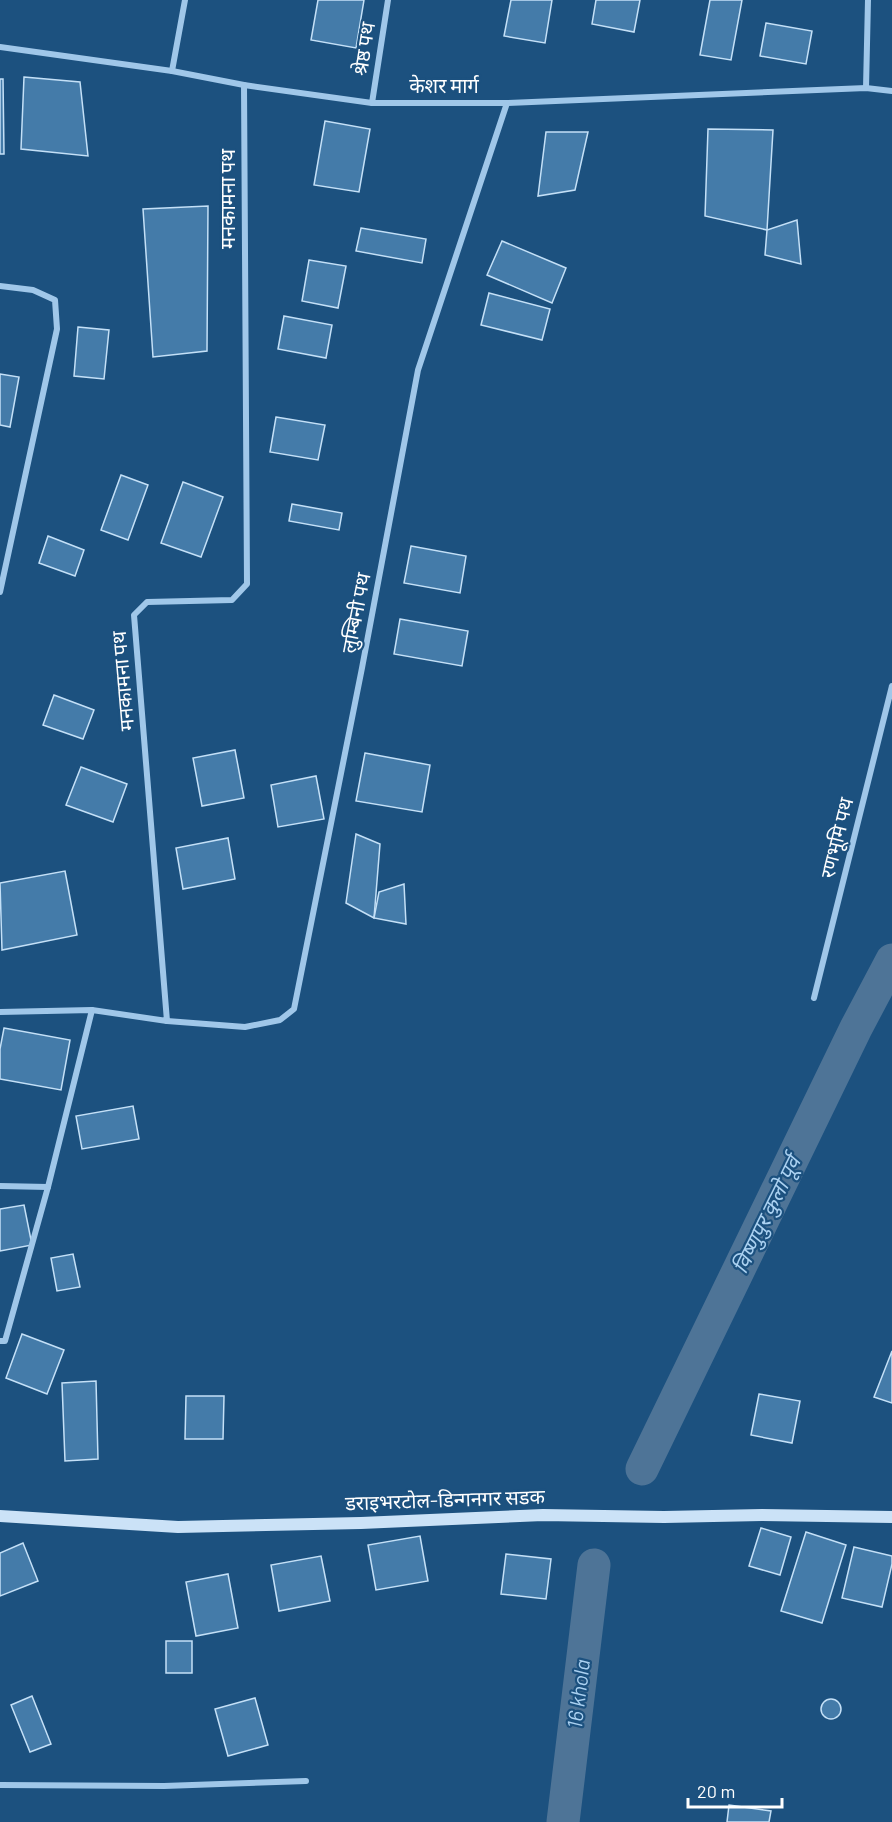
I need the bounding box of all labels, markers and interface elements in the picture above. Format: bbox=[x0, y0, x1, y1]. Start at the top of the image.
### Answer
street label: श्रेष्ठ पथ bbox=[347, 19, 379, 77]
street label: केशर मार्ग bbox=[409, 73, 480, 97]
street label: मनकामना पथ bbox=[215, 148, 239, 249]
street label: लुम्बिनी पथ bbox=[336, 570, 377, 655]
street label: मनकामना पथ bbox=[106, 629, 138, 732]
street label: रणभूमि पथ bbox=[814, 794, 860, 881]
water label: विष्णुपुर कुलो पूर्व bbox=[727, 1147, 809, 1278]
street label: डराइभरटोल-डिन्गनगर सडक bbox=[344, 1483, 546, 1515]
water label: 16 khola bbox=[561, 1658, 594, 1730]
scale bar bbox=[688, 1771, 782, 1809]
text: 20 m bbox=[697, 1780, 735, 1802]

